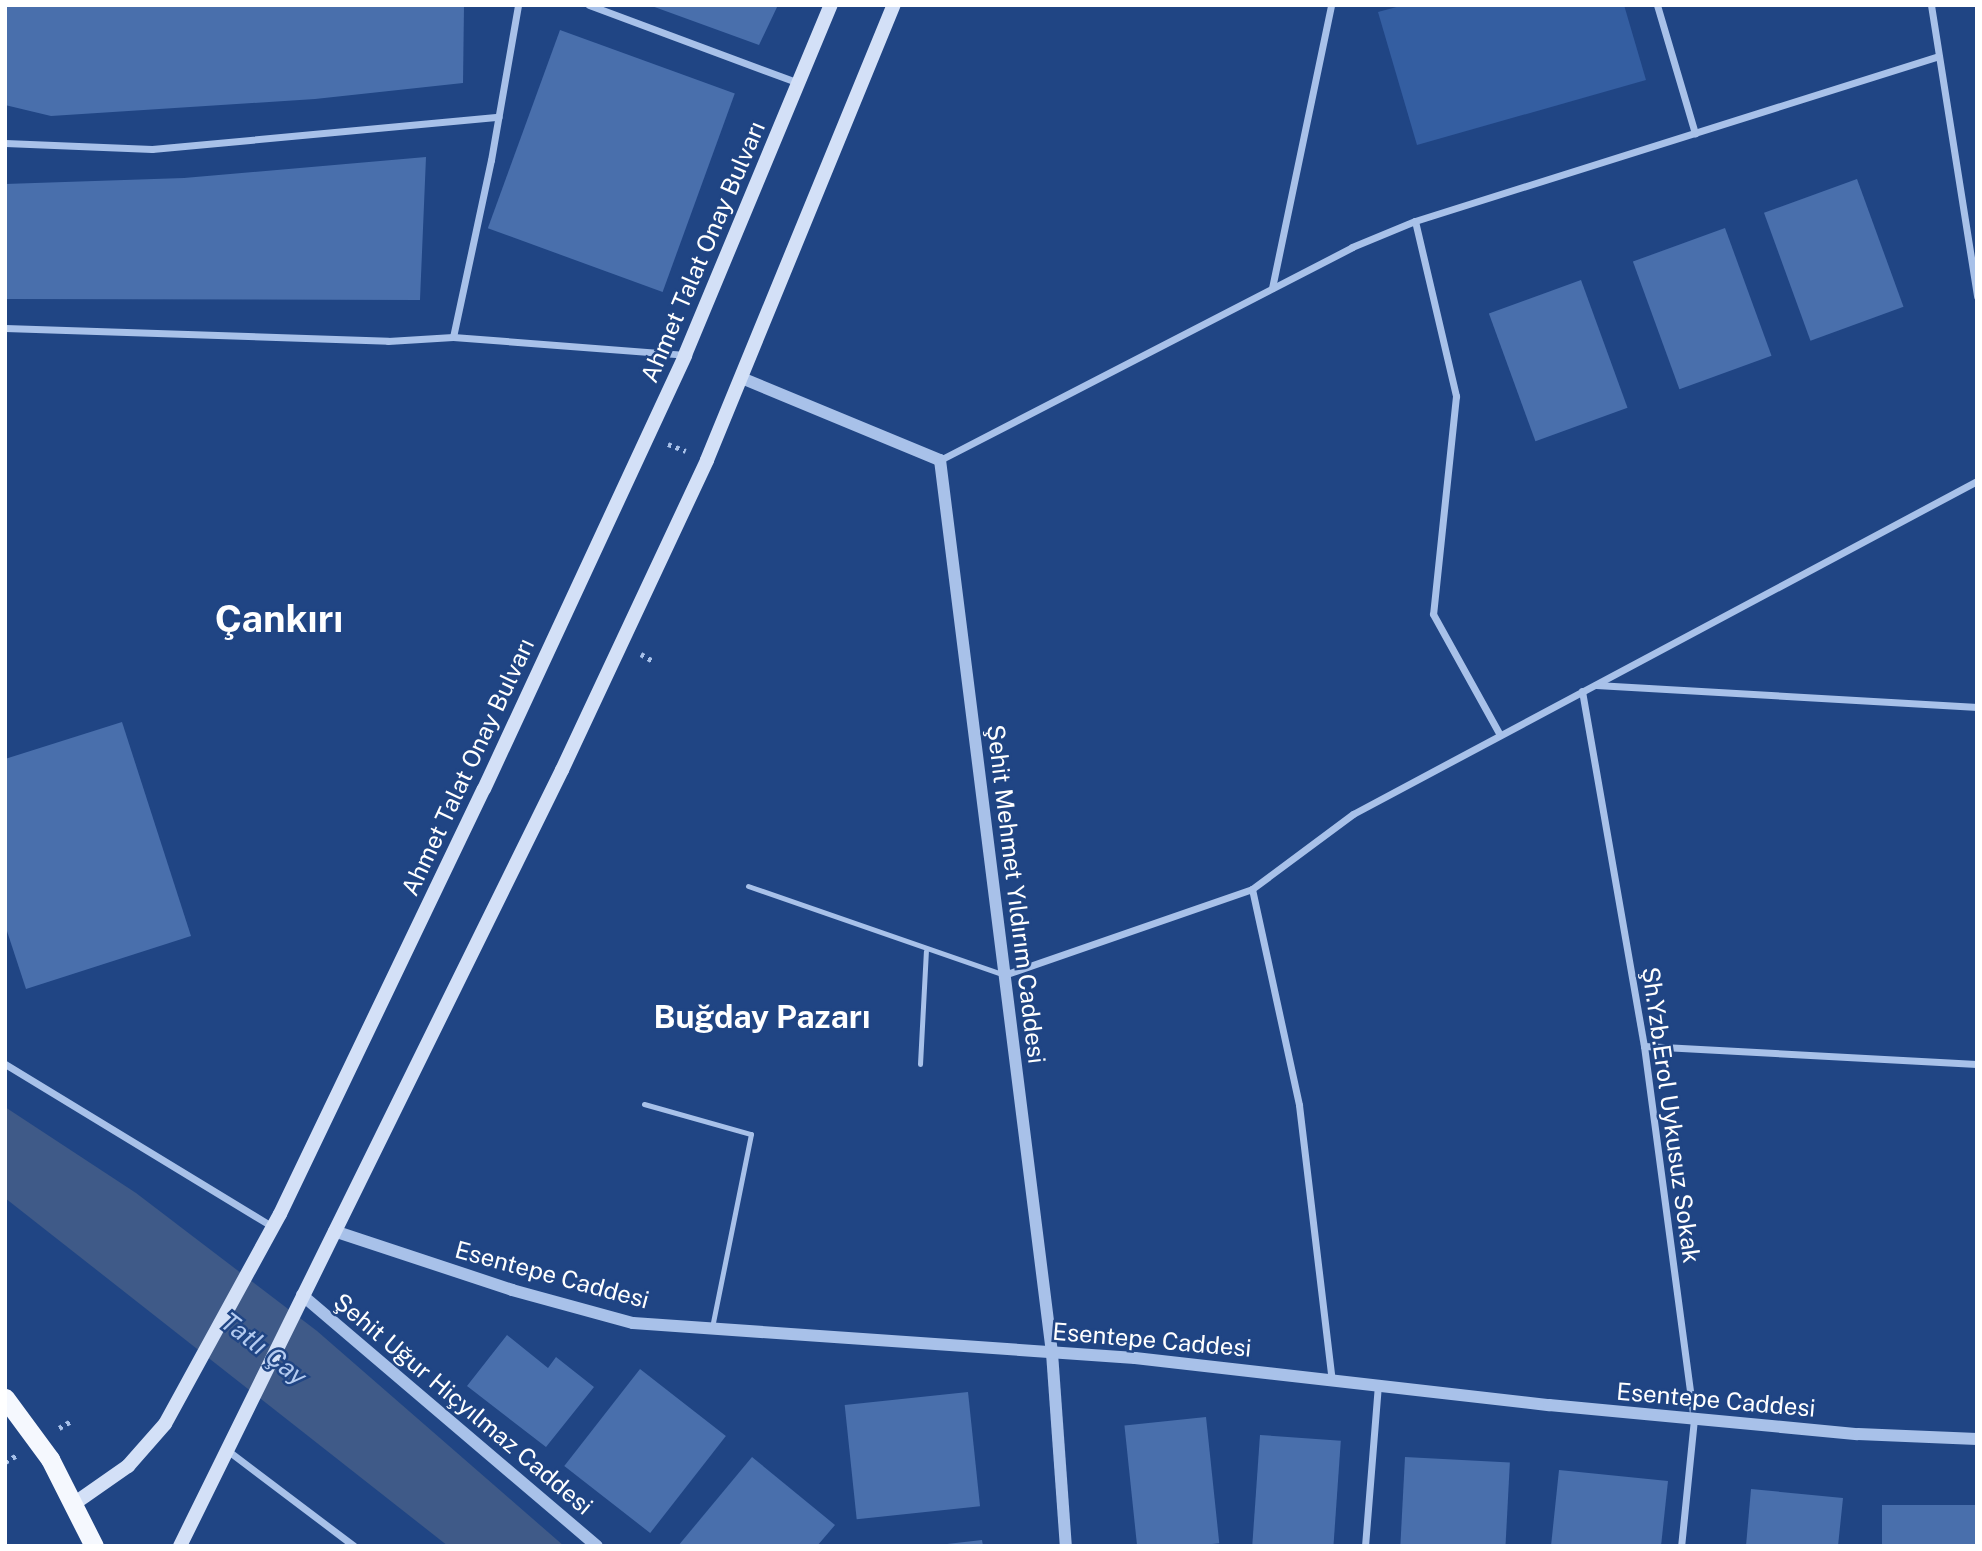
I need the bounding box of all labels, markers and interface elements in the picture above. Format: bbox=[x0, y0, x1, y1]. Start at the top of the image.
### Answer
street label: Ahmet Talat Onay Bulvarı bbox=[635, 117, 771, 387]
district label: Çankırı bbox=[215, 596, 343, 642]
street label: Ahmet Talat Onay Bulvarı bbox=[396, 634, 540, 900]
street label: Şehit Mehmet Yıldırım Caddesi bbox=[981, 723, 1051, 1065]
street label: Şh.Yzb.Erol Uykusuz Sokak bbox=[1636, 965, 1706, 1265]
district label: Buğday Pazarı bbox=[653, 998, 871, 1036]
street label: Esentepe Caddesi bbox=[452, 1235, 652, 1315]
street label: Şehit Uğur Hiçyılmaz Caddesi bbox=[328, 1287, 598, 1521]
water label: Tatlı Çay bbox=[215, 1306, 313, 1392]
street label: Esentepe Caddesi bbox=[1051, 1317, 1253, 1363]
street label: Esentepe Caddesi bbox=[1615, 1377, 1817, 1423]

